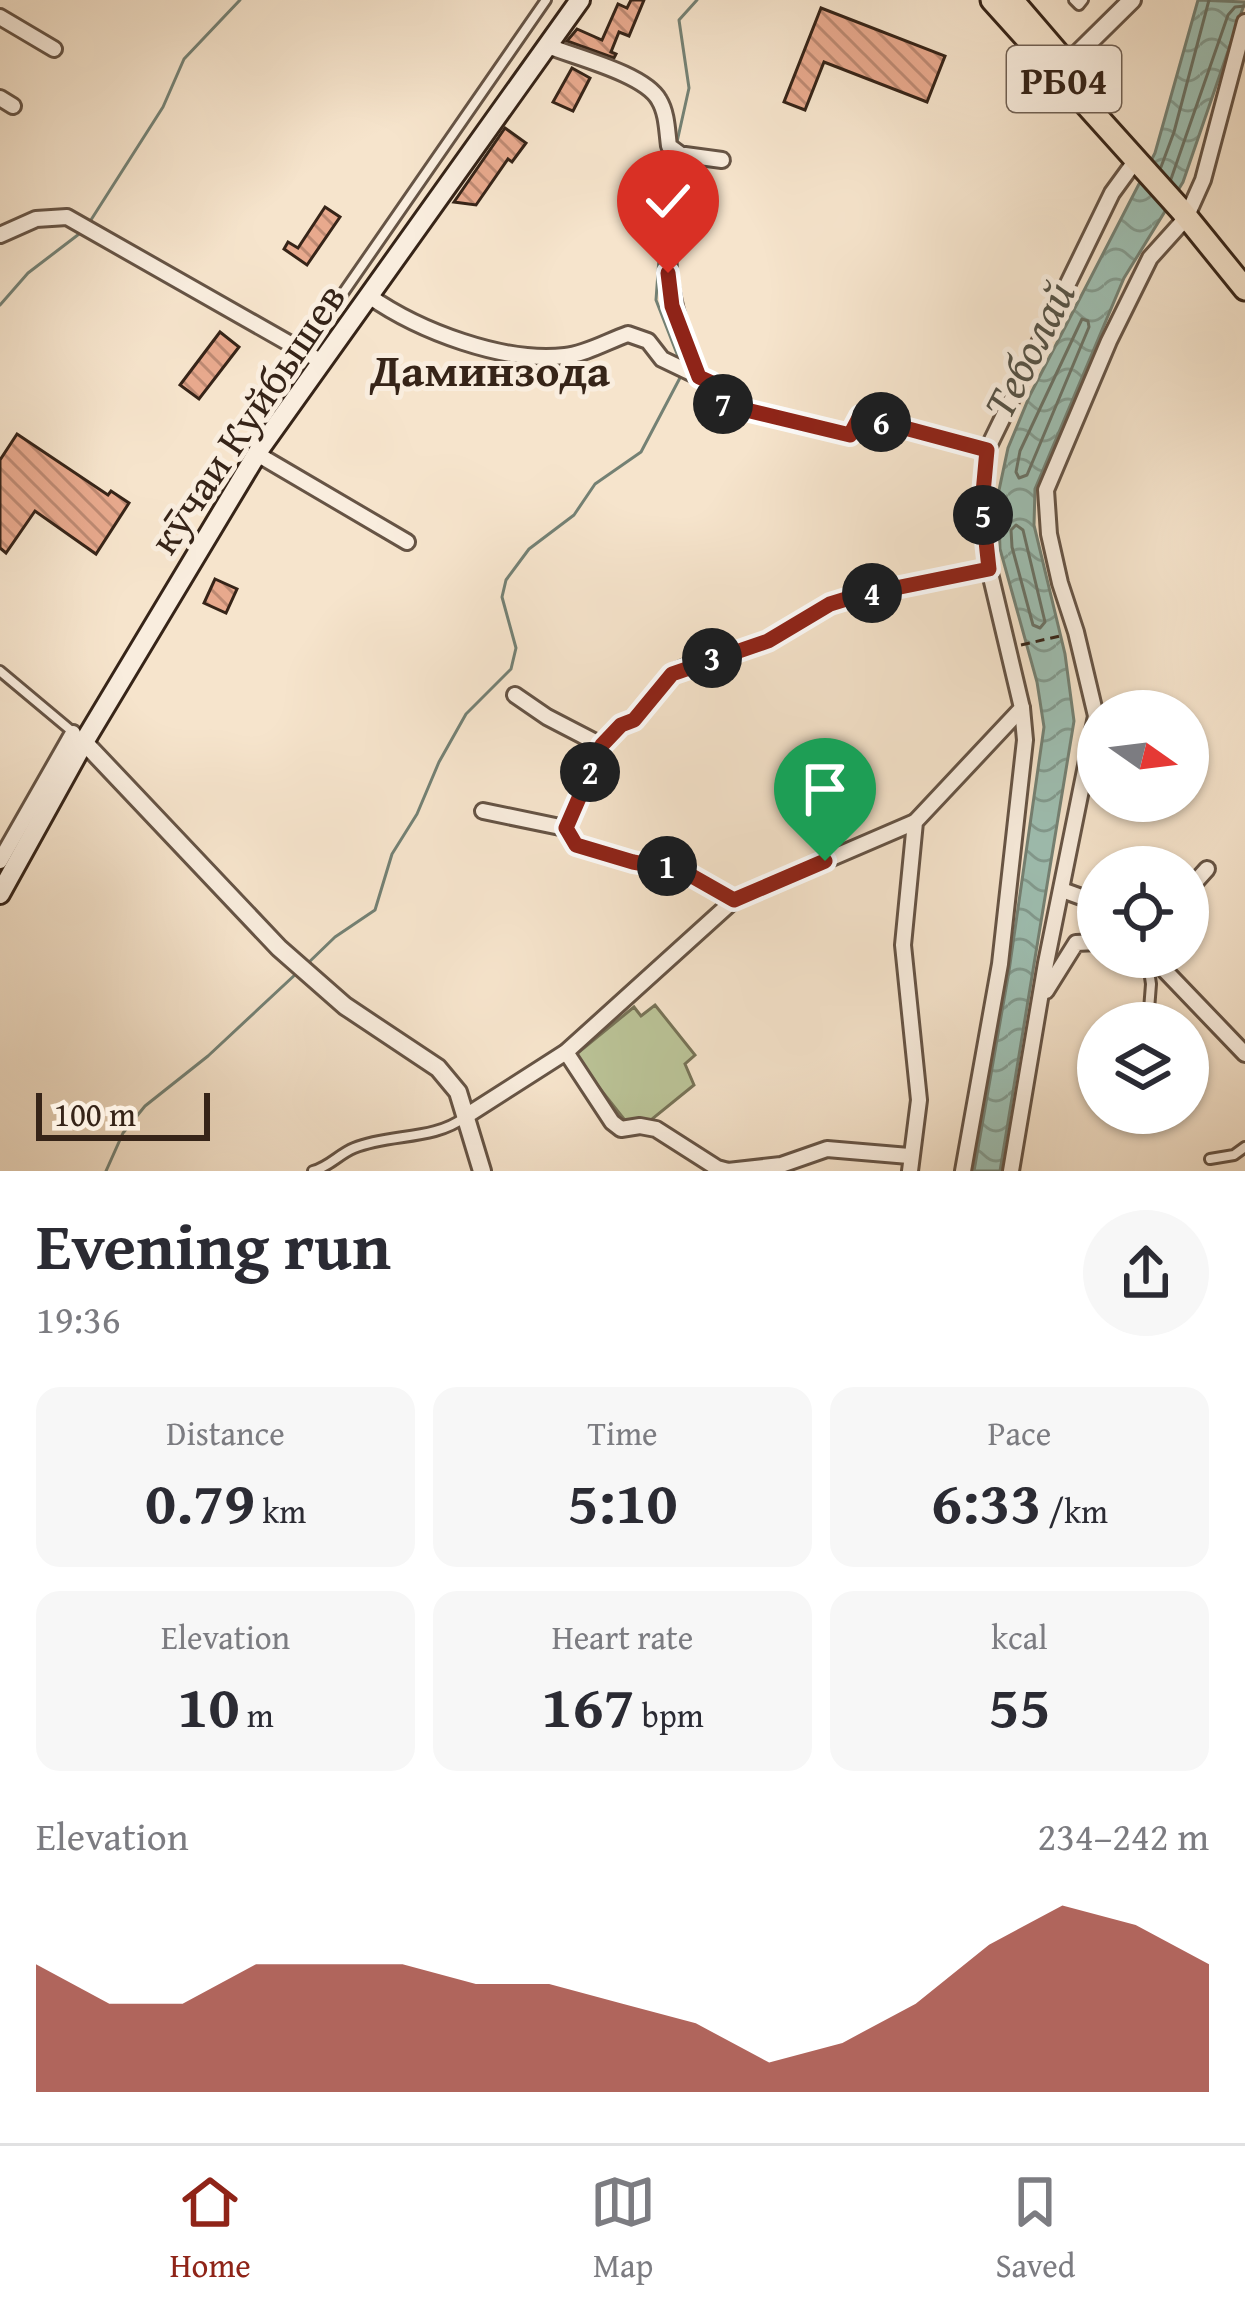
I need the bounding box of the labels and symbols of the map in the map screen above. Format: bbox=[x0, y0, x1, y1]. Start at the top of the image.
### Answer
road number: РБ04 bbox=[1007, 46, 1121, 112]
pin bbox=[617, 150, 719, 273]
water label: Теболай bbox=[966, 269, 1090, 429]
street label: кӯчаи Куйбышев bbox=[133, 270, 359, 566]
district label: Даминзода bbox=[369, 337, 610, 402]
pin: 7 bbox=[693, 374, 753, 434]
pin: 6 bbox=[851, 392, 911, 452]
pin: 5 bbox=[953, 485, 1013, 545]
pin: 4 bbox=[842, 563, 902, 623]
pin: 3 bbox=[682, 628, 742, 688]
north arrow bbox=[1077, 690, 1209, 822]
pin bbox=[774, 738, 876, 861]
pin: 2 bbox=[560, 742, 620, 802]
pin: 1 bbox=[637, 836, 697, 896]
scale bar bbox=[36, 1087, 210, 1140]

